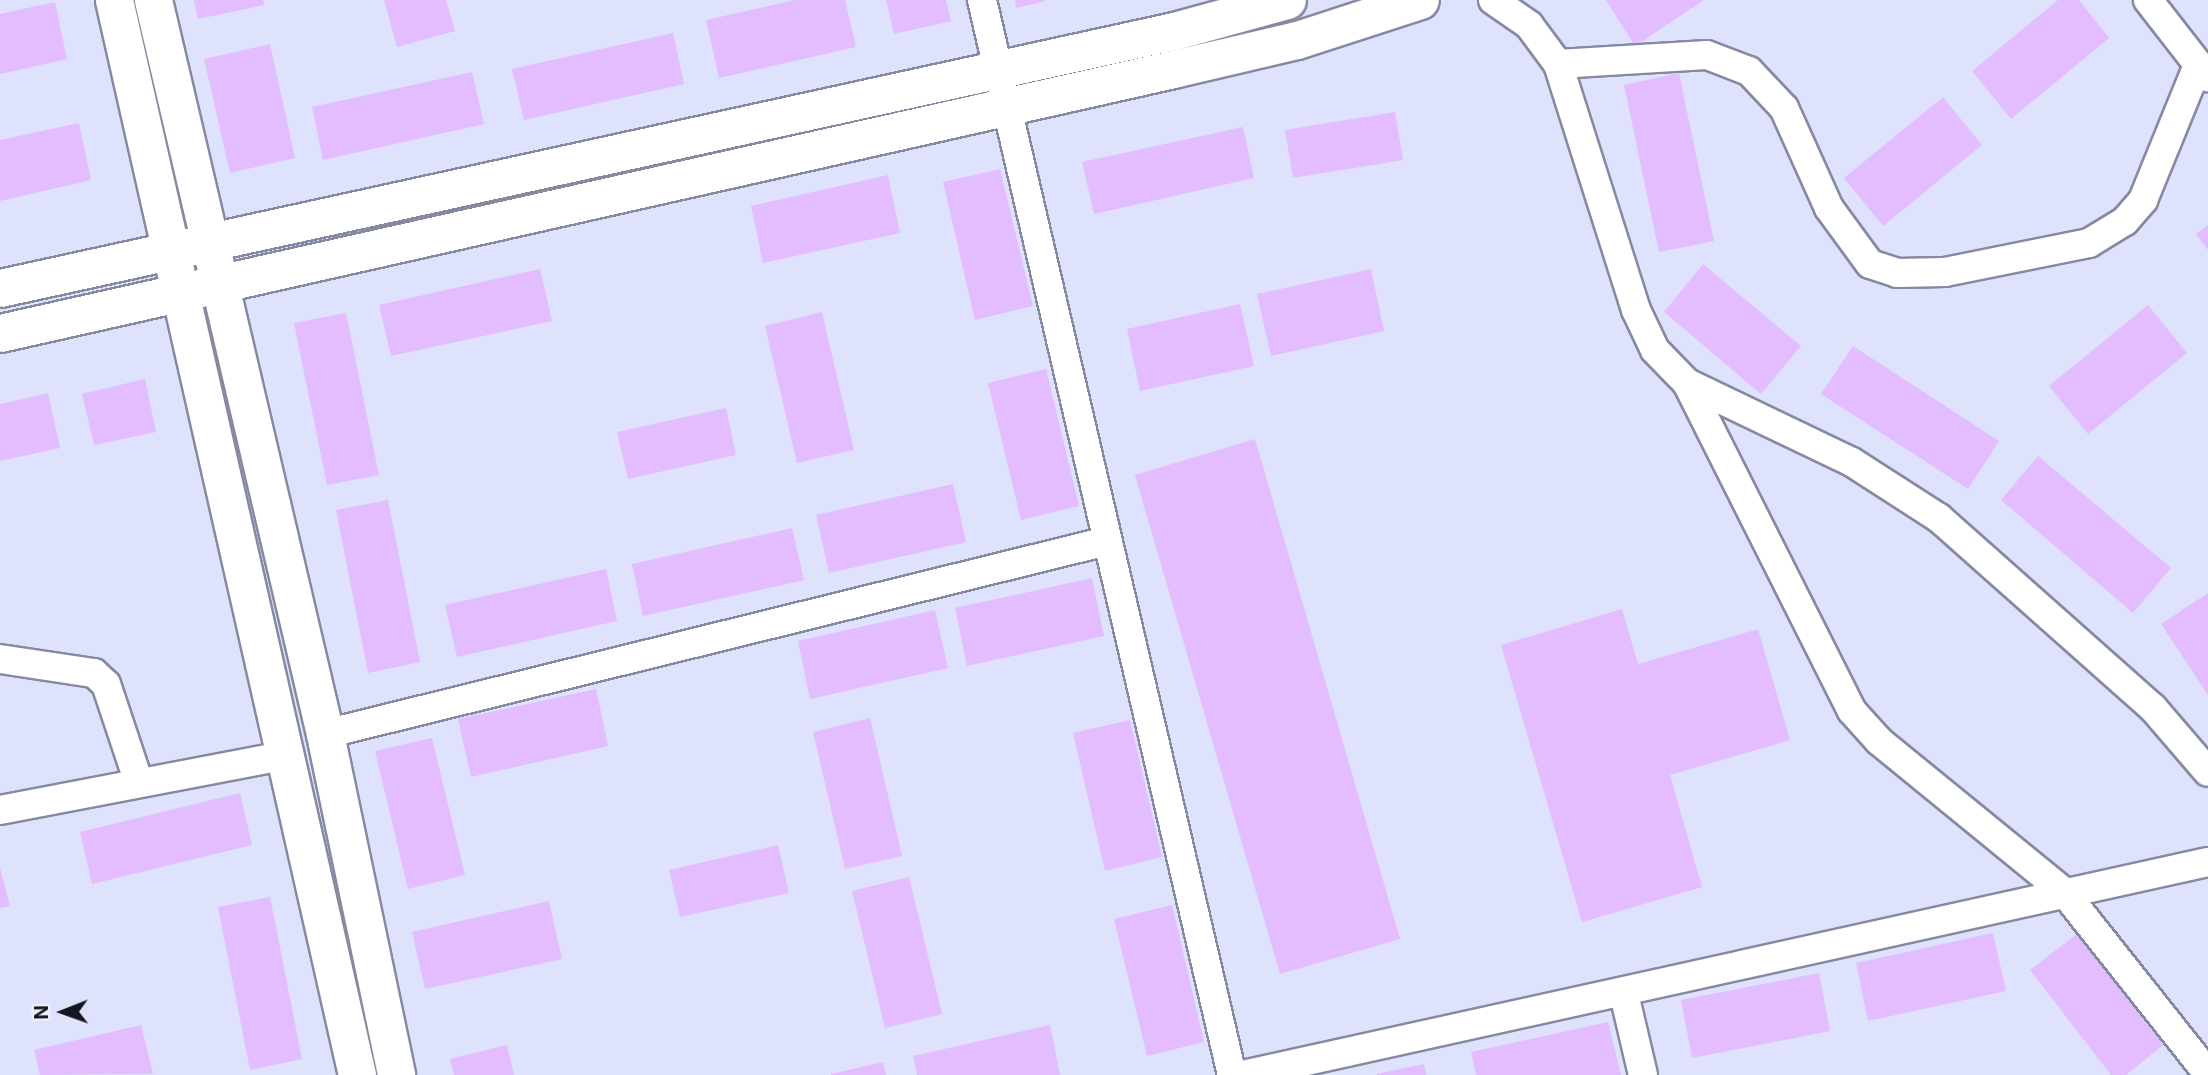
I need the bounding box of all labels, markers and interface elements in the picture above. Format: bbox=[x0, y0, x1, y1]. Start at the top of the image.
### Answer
north arrow bbox=[28, 977, 98, 1047]
text: N bbox=[30, 1005, 53, 1020]

